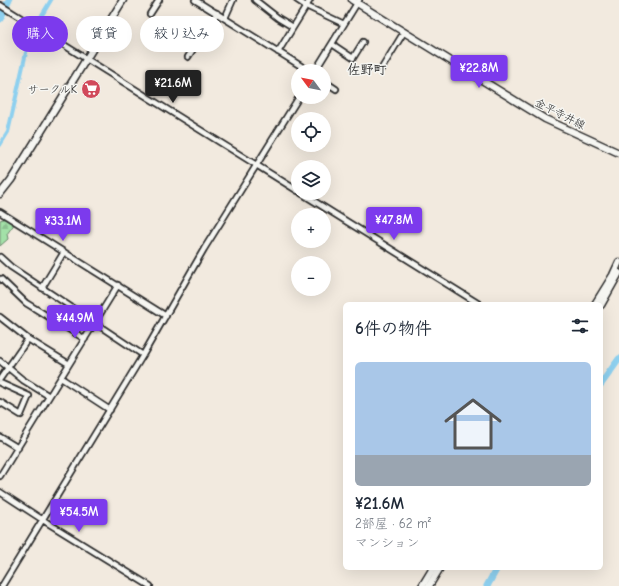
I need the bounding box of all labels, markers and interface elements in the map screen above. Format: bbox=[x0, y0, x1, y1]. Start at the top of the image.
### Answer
chip: 購入 bbox=[12, 16, 68, 52]
chip: 賃貸 bbox=[76, 16, 132, 52]
chip: 絞り込み bbox=[140, 16, 224, 52]
pin: ¥22.8M bbox=[446, 55, 512, 89]
text: ¥22.8M bbox=[460, 60, 498, 75]
district label: 佐野町 bbox=[347, 62, 387, 77]
north arrow bbox=[291, 64, 331, 104]
map controls bbox=[291, 64, 331, 296]
pin: ¥21.6M bbox=[140, 70, 206, 104]
text: ¥21.6M bbox=[154, 75, 192, 90]
supermarket icon: サークルK bbox=[80, 78, 102, 100]
place label: サークルK bbox=[28, 83, 77, 96]
street label: 金平寺井線 bbox=[533, 96, 587, 132]
button: locate bbox=[291, 112, 331, 152]
button: layers bbox=[291, 160, 331, 200]
pin: ¥47.8M bbox=[361, 207, 427, 241]
pin: ¥33.1M bbox=[30, 208, 96, 242]
button: + bbox=[291, 208, 331, 248]
text: ¥47.8M bbox=[375, 212, 413, 227]
text: ¥33.1M bbox=[44, 213, 82, 228]
button: − bbox=[291, 256, 331, 296]
pin: ¥44.9M bbox=[42, 305, 108, 339]
text: ¥44.9M bbox=[56, 310, 94, 325]
icon: filters bbox=[569, 315, 591, 337]
text: 6件の物件 bbox=[355, 319, 432, 338]
icon: home bbox=[437, 388, 509, 460]
text: ¥21.6M bbox=[355, 494, 404, 513]
pin: ¥54.5M bbox=[46, 499, 112, 533]
text: ¥54.5M bbox=[59, 504, 99, 519]
text: 2部屋 · 62 m² bbox=[355, 516, 431, 531]
text: マンション bbox=[355, 535, 419, 550]

